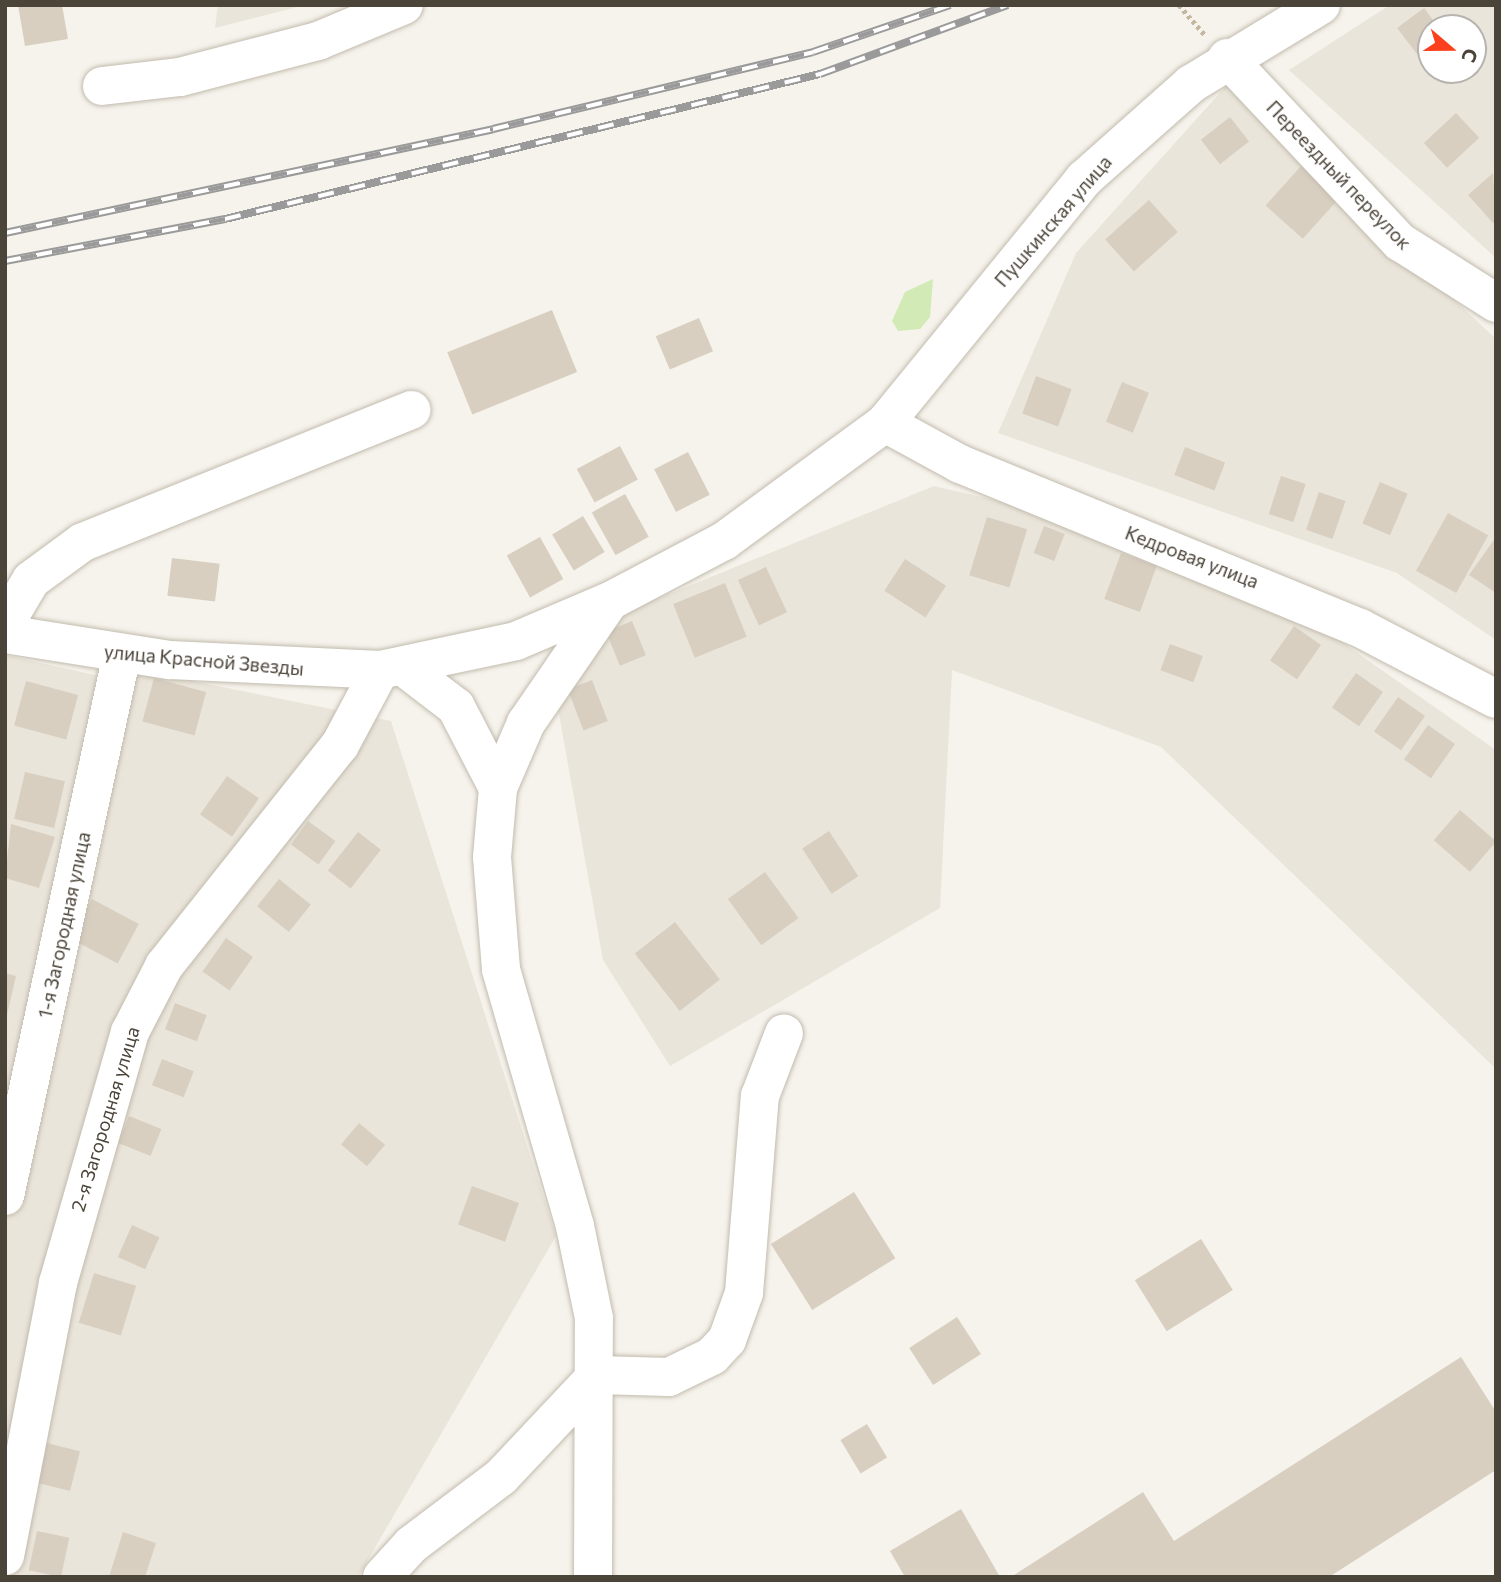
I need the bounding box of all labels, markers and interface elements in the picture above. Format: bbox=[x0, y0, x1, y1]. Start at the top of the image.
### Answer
north arrow bbox=[1417, 14, 1487, 84]
text: С bbox=[1457, 46, 1483, 66]
street label: Переездный переулок bbox=[1262, 96, 1416, 254]
street label: Пушкинская улица bbox=[990, 151, 1116, 291]
street label: Кедровая улица bbox=[1122, 521, 1262, 593]
street label: улица Красной Звезды bbox=[103, 640, 305, 680]
street label: 1-я Загородная улица bbox=[33, 830, 95, 1020]
street label: 2-я Загородная улица bbox=[66, 1024, 144, 1214]

